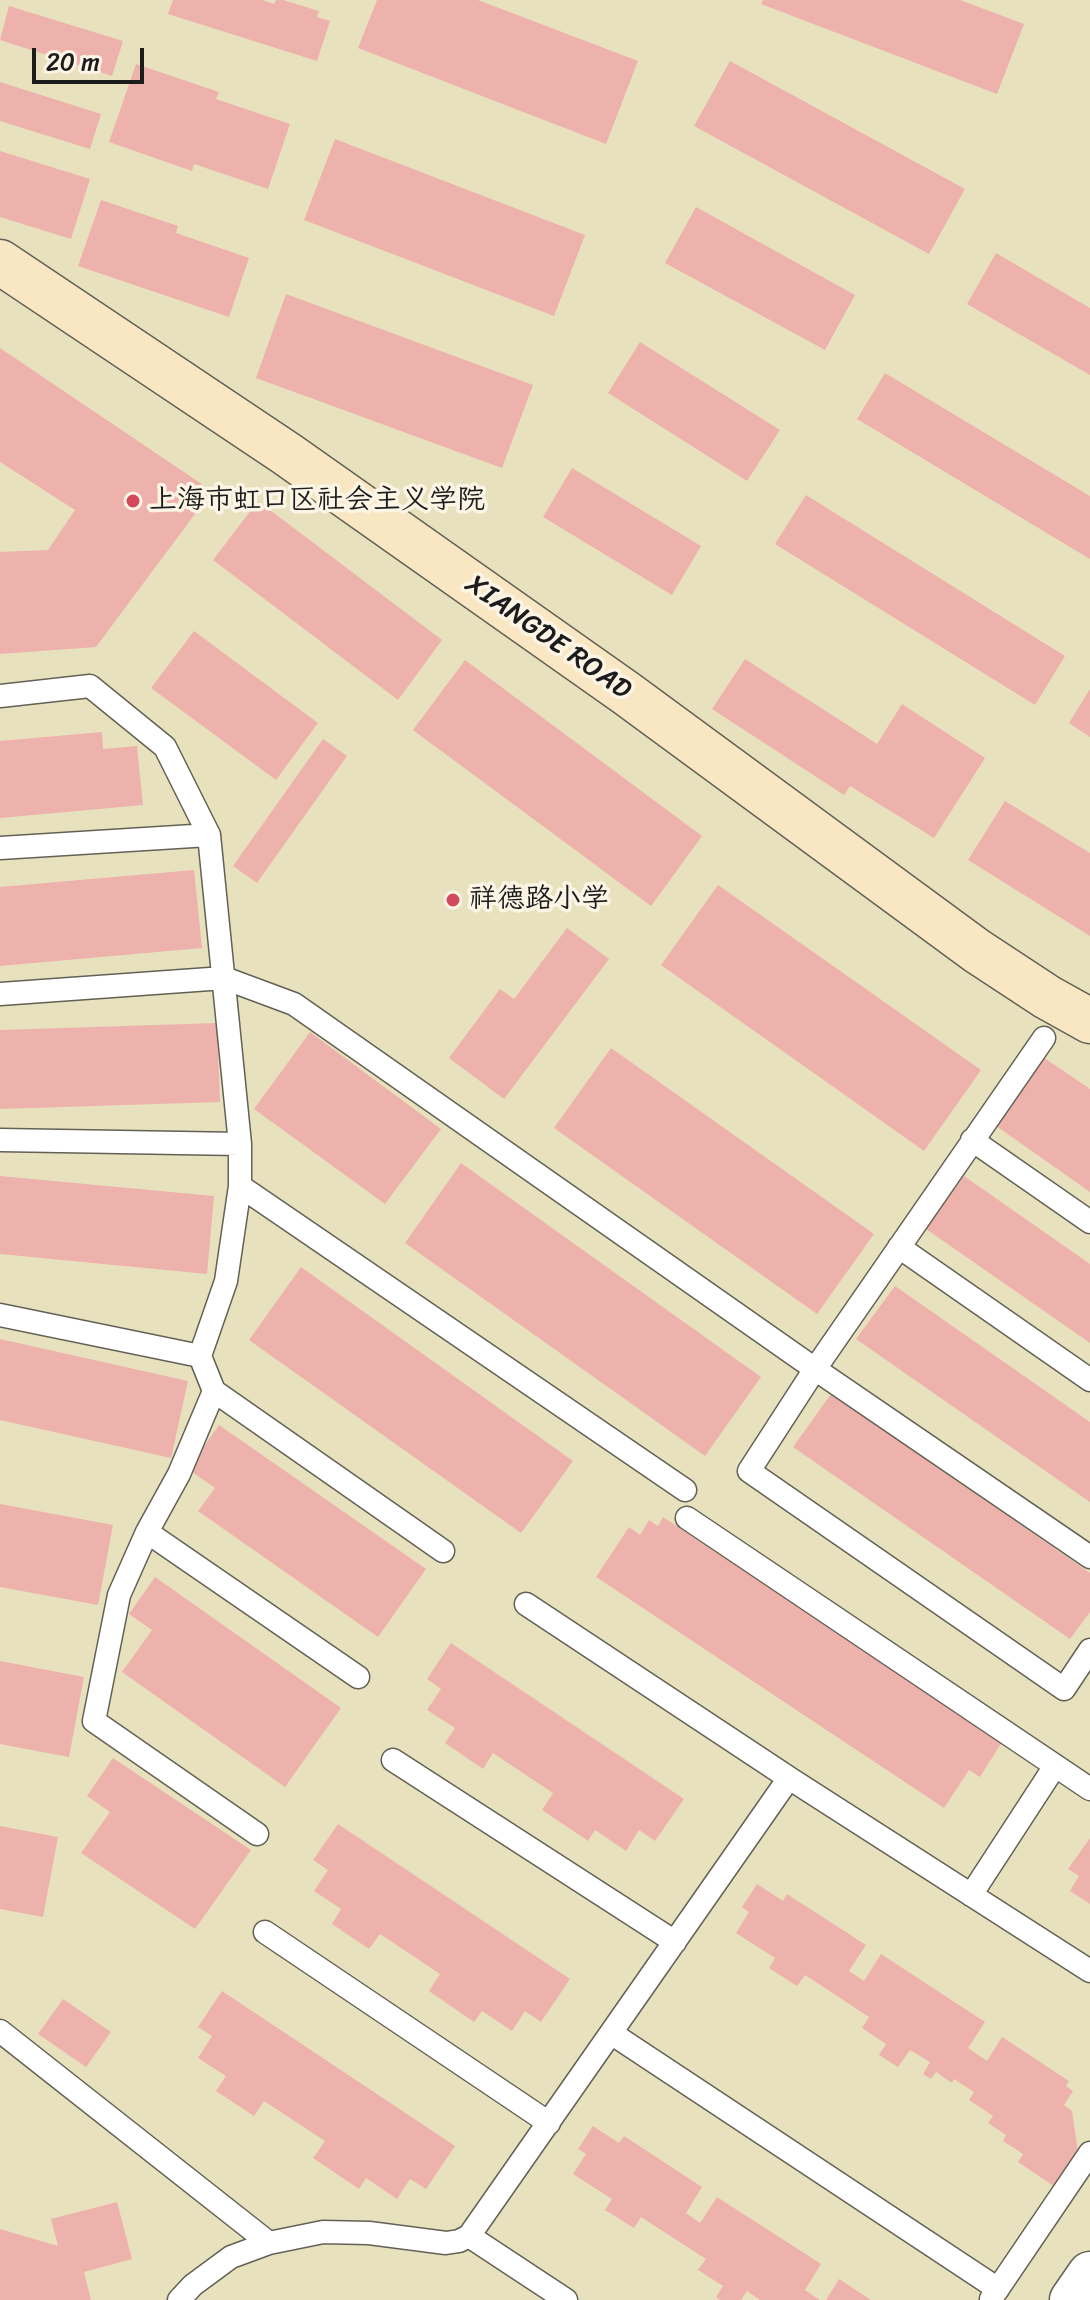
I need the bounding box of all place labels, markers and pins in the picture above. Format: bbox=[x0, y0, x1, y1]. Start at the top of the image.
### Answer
place label: 上海市虹口区社会主义学院 bbox=[149, 484, 485, 518]
marker: 上海市虹口区社会主义学院 bbox=[124, 492, 142, 510]
place label: 祥德路小学 bbox=[469, 883, 609, 917]
marker: 祥德路小学 bbox=[444, 891, 462, 909]

